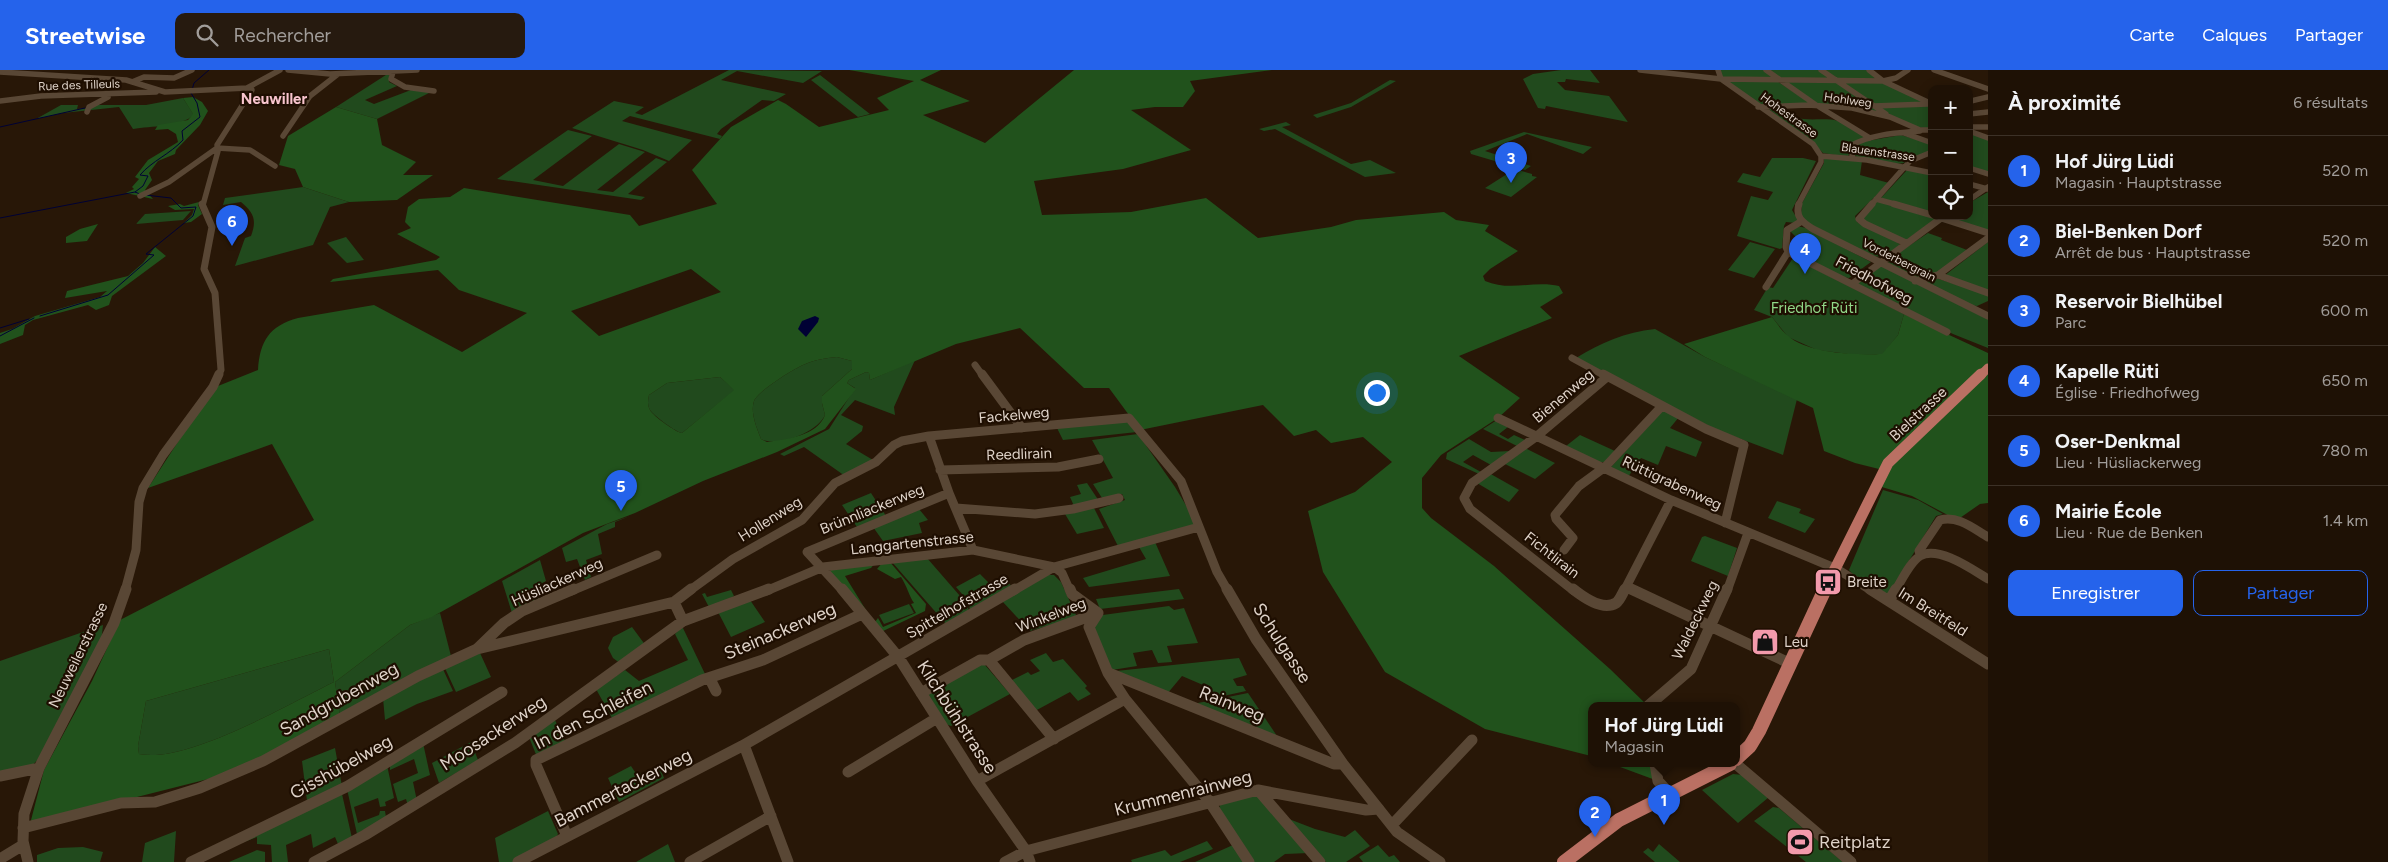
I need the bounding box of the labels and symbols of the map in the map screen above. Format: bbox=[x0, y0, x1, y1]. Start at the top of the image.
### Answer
street label: Rue des Tilleuls bbox=[38, 77, 121, 93]
district label: Neuwiller bbox=[241, 90, 307, 108]
street label: Hohestrasse bbox=[1758, 90, 1821, 141]
street label: Hohlweg bbox=[1823, 90, 1873, 110]
street label: Blauenstrasse bbox=[1840, 140, 1916, 164]
pin: 3 bbox=[1495, 142, 1527, 183]
pin: 6 bbox=[216, 205, 248, 246]
pin: 4 bbox=[1789, 233, 1821, 274]
street label: Vorderbergrain bbox=[1860, 235, 1938, 285]
street label: Friedhofweg bbox=[1832, 252, 1916, 308]
park label: Friedhof Rüti bbox=[1771, 299, 1857, 317]
street label: Bienenweg bbox=[1529, 365, 1597, 427]
your location bbox=[1364, 380, 1390, 406]
street label: Bielstrasse bbox=[1886, 383, 1950, 445]
street label: Fackelweg bbox=[978, 403, 1050, 427]
street label: Reedlirain bbox=[986, 444, 1052, 464]
street label: Rüttigrabenweg bbox=[1619, 452, 1725, 514]
pin: 5 bbox=[605, 470, 637, 511]
street label: Brünnliackerweg bbox=[817, 480, 927, 538]
street label: Hollenweg bbox=[735, 492, 805, 546]
street label: Langgartenstrasse bbox=[849, 528, 975, 558]
street label: Fichtlirain bbox=[1521, 528, 1583, 582]
street label: Hüsliackerweg bbox=[509, 554, 605, 610]
bus stop icon: Breite bbox=[1813, 567, 1843, 597]
street label: Spittelhofstrasse bbox=[903, 570, 1011, 642]
place label: Breite bbox=[1847, 573, 1887, 591]
street label: Waldeckweg bbox=[1668, 578, 1722, 662]
street label: Im Breitfeld bbox=[1895, 584, 1971, 640]
street label: Winkelweg bbox=[1013, 593, 1089, 637]
street label: Steinackerweg bbox=[721, 598, 839, 664]
street label: Neuweilerstrasse bbox=[45, 599, 111, 711]
street label: Schulgasse bbox=[1248, 599, 1316, 687]
shop icon: Leu bbox=[1750, 627, 1780, 657]
place label: Leu bbox=[1784, 633, 1808, 651]
street label: Kilchbühlstrasse bbox=[912, 656, 1002, 778]
street label: Sandgrubenweg bbox=[276, 657, 402, 741]
street label: In den Schleifen bbox=[530, 676, 656, 754]
street label: Rainweg bbox=[1196, 681, 1268, 727]
street label: Moosackerweg bbox=[436, 691, 550, 775]
street label: Gisshübelweg bbox=[286, 730, 396, 804]
street label: Bammertackerweg bbox=[551, 744, 695, 832]
street label: Krummenrainweg bbox=[1112, 765, 1254, 821]
pin: 1 bbox=[1648, 784, 1680, 825]
pin: 2 bbox=[1579, 796, 1611, 837]
sports icon: Reitplatz bbox=[1785, 827, 1815, 857]
place label: Reitplatz bbox=[1819, 831, 1891, 853]

